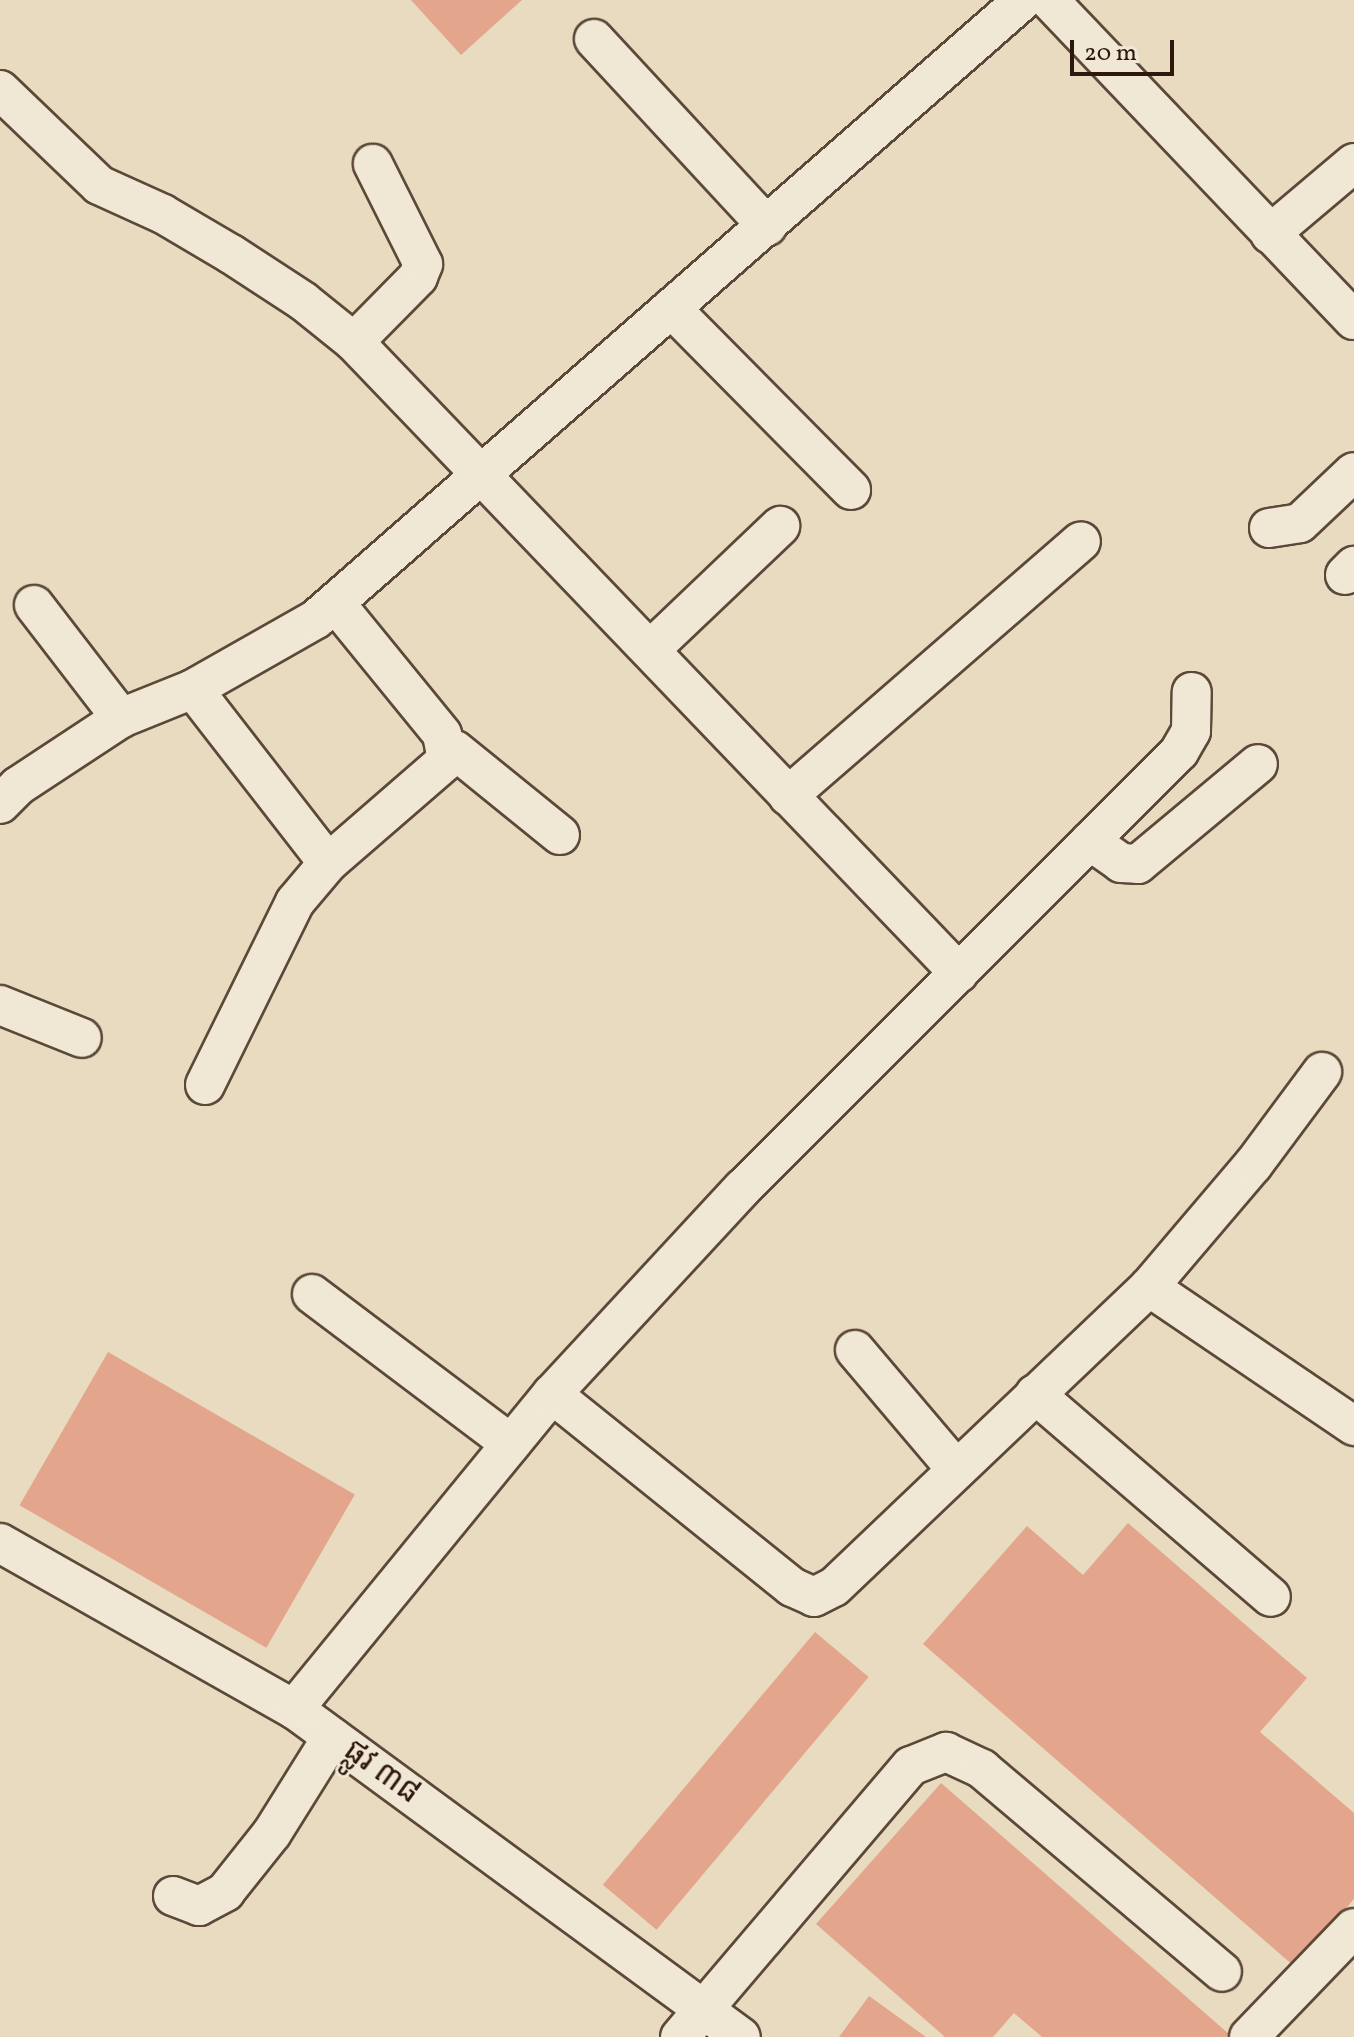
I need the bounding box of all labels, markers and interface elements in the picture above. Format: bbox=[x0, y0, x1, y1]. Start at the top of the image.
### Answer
scale bar bbox=[1074, 24, 1178, 74]
text: 20 m bbox=[1084, 37, 1137, 71]
street label: ផ្លូវ ៣៨ bbox=[335, 1732, 427, 1814]

